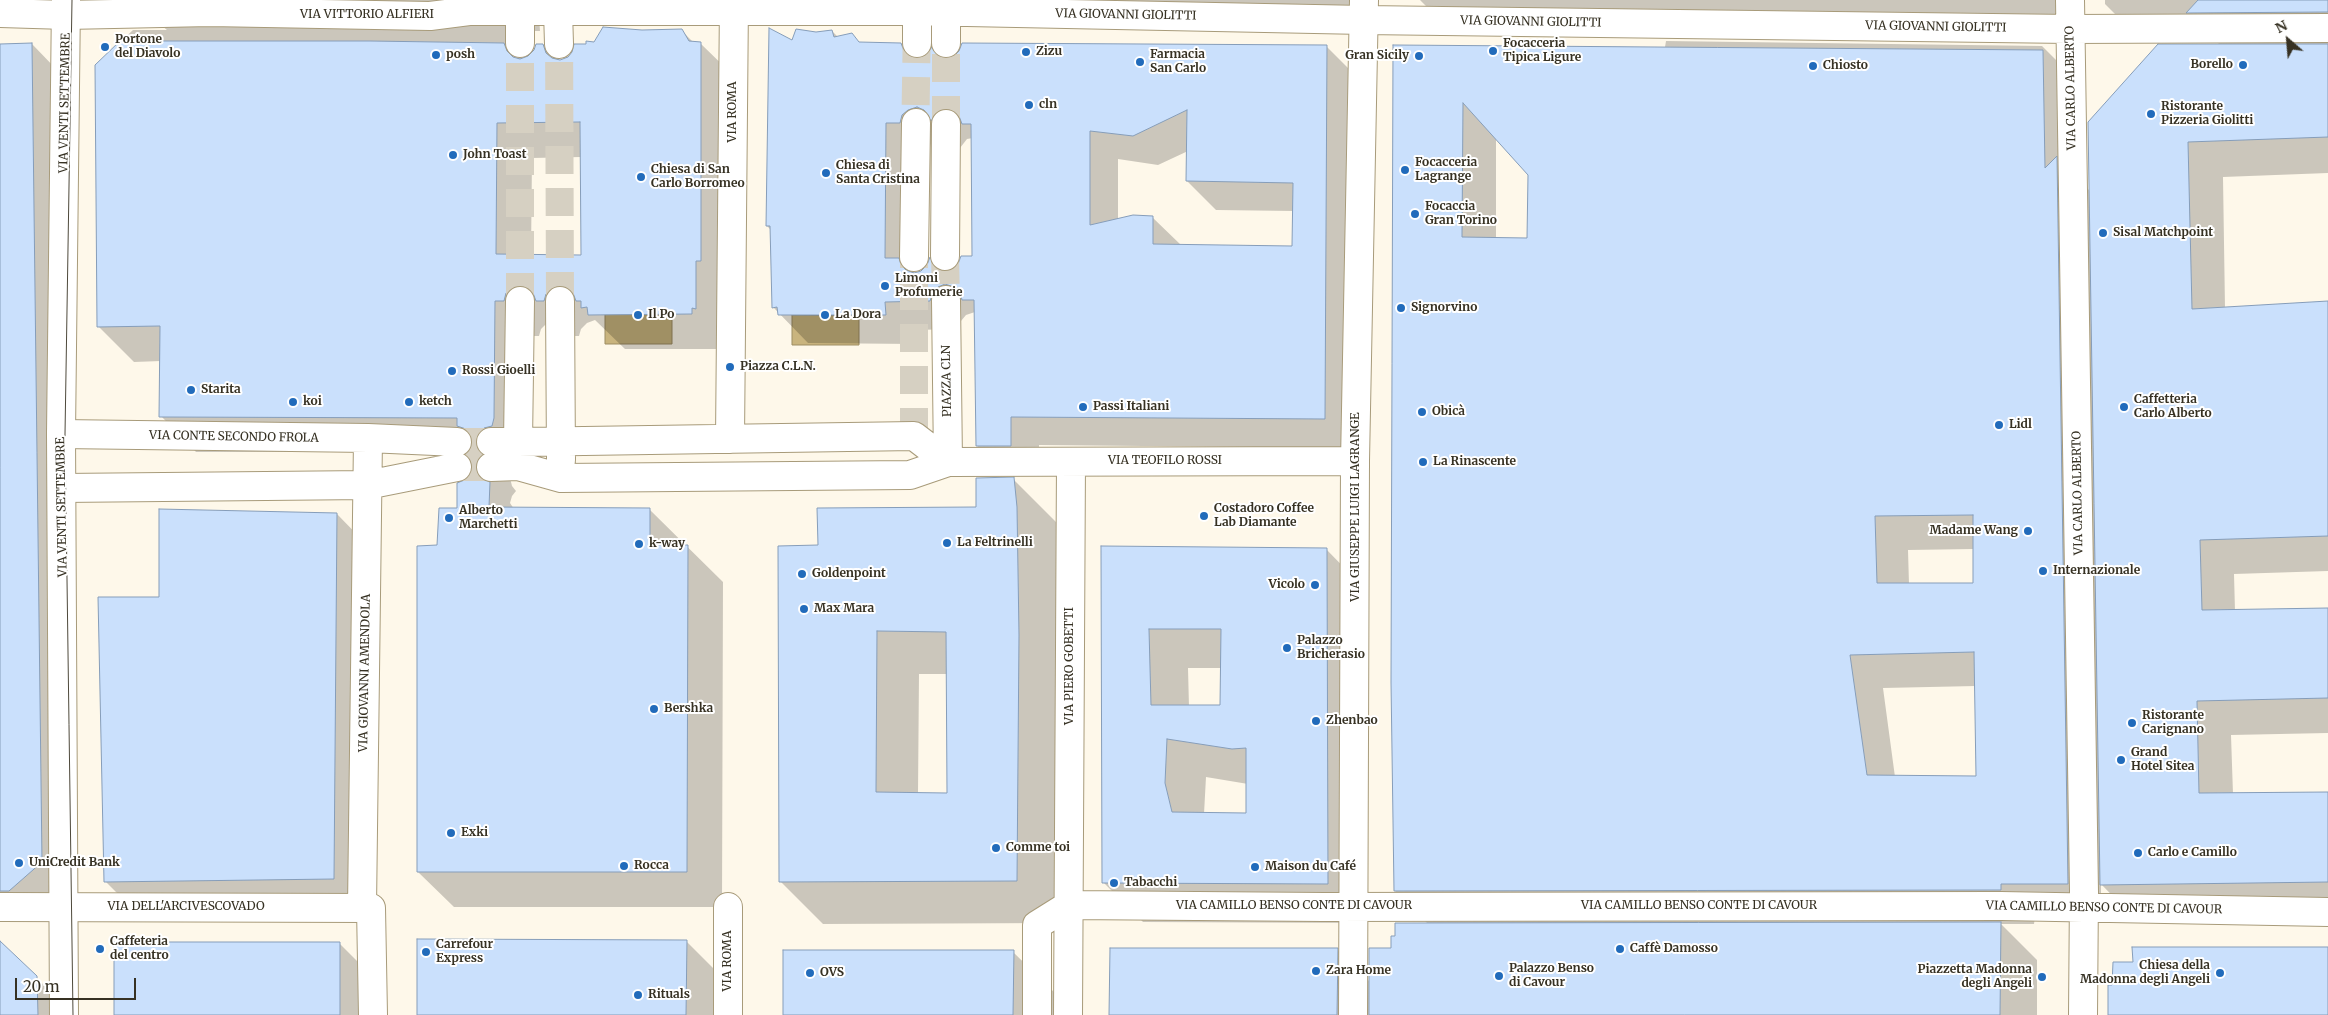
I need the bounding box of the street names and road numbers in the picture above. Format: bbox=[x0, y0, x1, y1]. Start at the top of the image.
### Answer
street label: VIA GIOVANNI GIOLITTI bbox=[1055, 7, 1197, 23]
street label: VIA VITTORIO ALFIERI bbox=[300, 8, 434, 22]
street label: VIA GIOVANNI GIOLITTI bbox=[1460, 14, 1602, 30]
street label: VIA GIOVANNI GIOLITTI bbox=[1865, 19, 2007, 35]
street label: VIA CARLO ALBERTO bbox=[2063, 26, 2079, 150]
street label: VIA VENTI SETTEMBRE bbox=[57, 33, 73, 173]
street label: VIA ROMA bbox=[726, 81, 740, 143]
street label: PIAZZA CLN bbox=[939, 345, 955, 417]
street label: VIA GIUSEPPE LUIGI LAGRANGE bbox=[1349, 412, 1363, 602]
street label: VIA CONTE SECONDO FROLA bbox=[149, 428, 319, 446]
street label: VIA CARLO ALBERTO bbox=[2070, 431, 2086, 555]
street label: VIA VENTI SETTEMBRE bbox=[54, 437, 70, 577]
street label: VIA TEOFILO ROSSI bbox=[1108, 454, 1222, 468]
street label: VIA GIOVANNI AMENDOLA bbox=[356, 594, 374, 752]
street label: VIA PIERO GOBETTI bbox=[1063, 607, 1077, 725]
street label: VIA CAMILLO BENSO CONTE DI CAVOUR bbox=[1176, 899, 1412, 913]
street label: VIA CAMILLO BENSO CONTE DI CAVOUR bbox=[1581, 899, 1817, 913]
street label: VIA CAMILLO BENSO CONTE DI CAVOUR bbox=[1986, 899, 2222, 917]
street label: VIA DELL'ARCIVESCOVADO bbox=[107, 900, 265, 914]
street label: VIA ROMA bbox=[721, 930, 735, 992]

